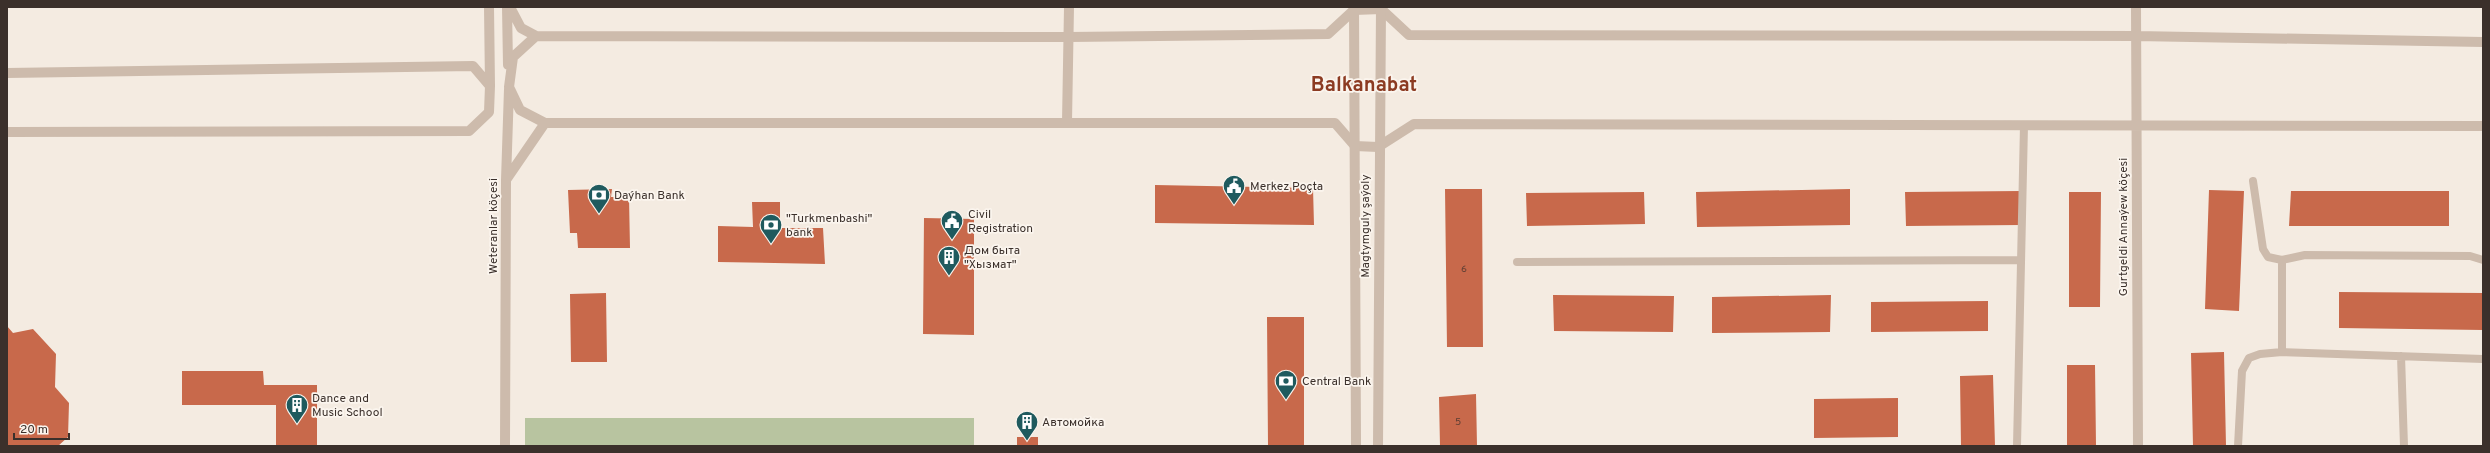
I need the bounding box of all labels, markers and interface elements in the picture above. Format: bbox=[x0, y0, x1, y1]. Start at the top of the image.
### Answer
district label: Balkanabat bbox=[1311, 73, 1417, 99]
street label: Gurtgeldi Annaýew köçesi bbox=[2116, 158, 2132, 296]
public building icon: Merkez Poçta bbox=[1221, 173, 1247, 206]
street label: Magtymguly şaýoly bbox=[1358, 174, 1374, 278]
street label: Weteranlar köçesi bbox=[486, 178, 502, 274]
place label: Merkez Poçta bbox=[1250, 179, 1323, 195]
bank icon: Daýhan Bank bbox=[586, 182, 612, 215]
place label: Daýhan Bank bbox=[614, 188, 685, 204]
place label: Civil Registration bbox=[968, 207, 1033, 237]
public building icon: Civil Registration bbox=[939, 208, 965, 241]
place label: "Turkmenbashi" bank bbox=[786, 211, 873, 241]
bank icon: "Turkmenbashi" bank bbox=[758, 212, 784, 245]
place label: Дом быта "Хызмат" bbox=[964, 243, 1020, 273]
building icon: Дом быта "Хызмат" bbox=[936, 244, 962, 277]
house number: 6 bbox=[1461, 263, 1467, 276]
bank icon: Central Bank bbox=[1273, 368, 1299, 401]
place label: Central Bank bbox=[1302, 374, 1371, 390]
place label: Dance and Music School bbox=[312, 391, 383, 421]
building icon: Dance and Music School bbox=[284, 392, 310, 425]
building icon: Автомойка bbox=[1014, 409, 1040, 442]
scale bar bbox=[14, 415, 69, 441]
place label: Автомойка bbox=[1042, 415, 1104, 431]
house number: 5 bbox=[1455, 416, 1461, 429]
text: 20 m bbox=[20, 422, 48, 438]

